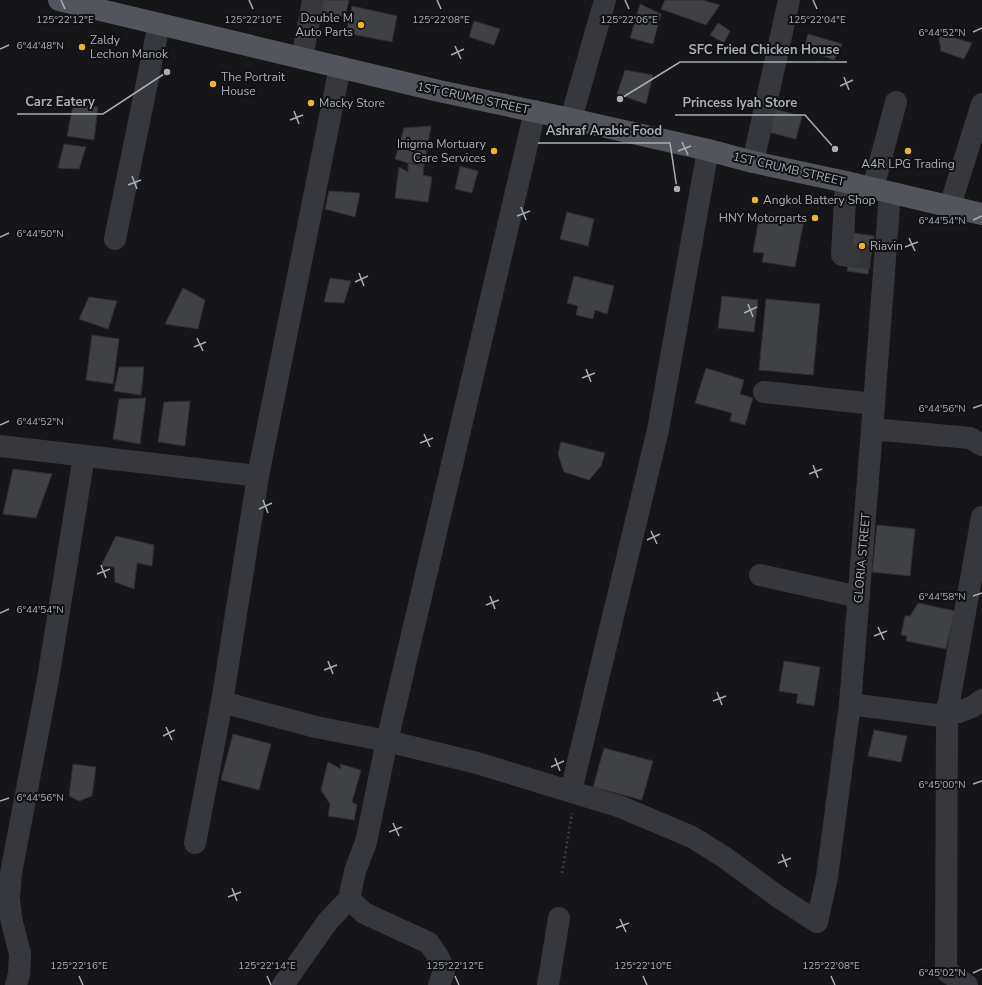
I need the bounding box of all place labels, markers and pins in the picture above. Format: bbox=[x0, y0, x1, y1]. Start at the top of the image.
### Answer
place label: Double M Auto Parts bbox=[295, 10, 353, 40]
marker: Double M Auto Parts bbox=[356, 20, 366, 30]
place label: Zaldy Lechon Manok bbox=[90, 32, 169, 62]
callout: SFC Fried Chicken House bbox=[680, 37, 847, 62]
marker: Zaldy Lechon Manok bbox=[77, 42, 87, 52]
place label: The Portrait House bbox=[221, 69, 286, 99]
marker: The Portrait House bbox=[208, 79, 218, 89]
callout: Carz Eatery bbox=[17, 89, 103, 114]
callout: Princess Iyah Store bbox=[675, 90, 805, 115]
place label: Macky Store bbox=[319, 95, 385, 111]
marker: Macky Store bbox=[306, 98, 316, 108]
callout: Ashraf Arabic Food bbox=[538, 118, 670, 143]
place label: Inigma Mortuary Care Services bbox=[397, 136, 487, 166]
marker: Inigma Mortuary Care Services bbox=[489, 146, 499, 156]
marker: A4R LPG Trading bbox=[903, 146, 913, 156]
place label: A4R LPG Trading bbox=[861, 156, 955, 172]
place label: Angkol Battery Shop bbox=[763, 192, 876, 208]
marker: Angkol Battery Shop bbox=[750, 195, 760, 205]
place label: HNY Motorparts bbox=[719, 210, 807, 226]
marker: HNY Motorparts bbox=[810, 213, 820, 223]
place label: Riavin bbox=[870, 238, 903, 254]
marker: Riavin bbox=[857, 241, 867, 251]

